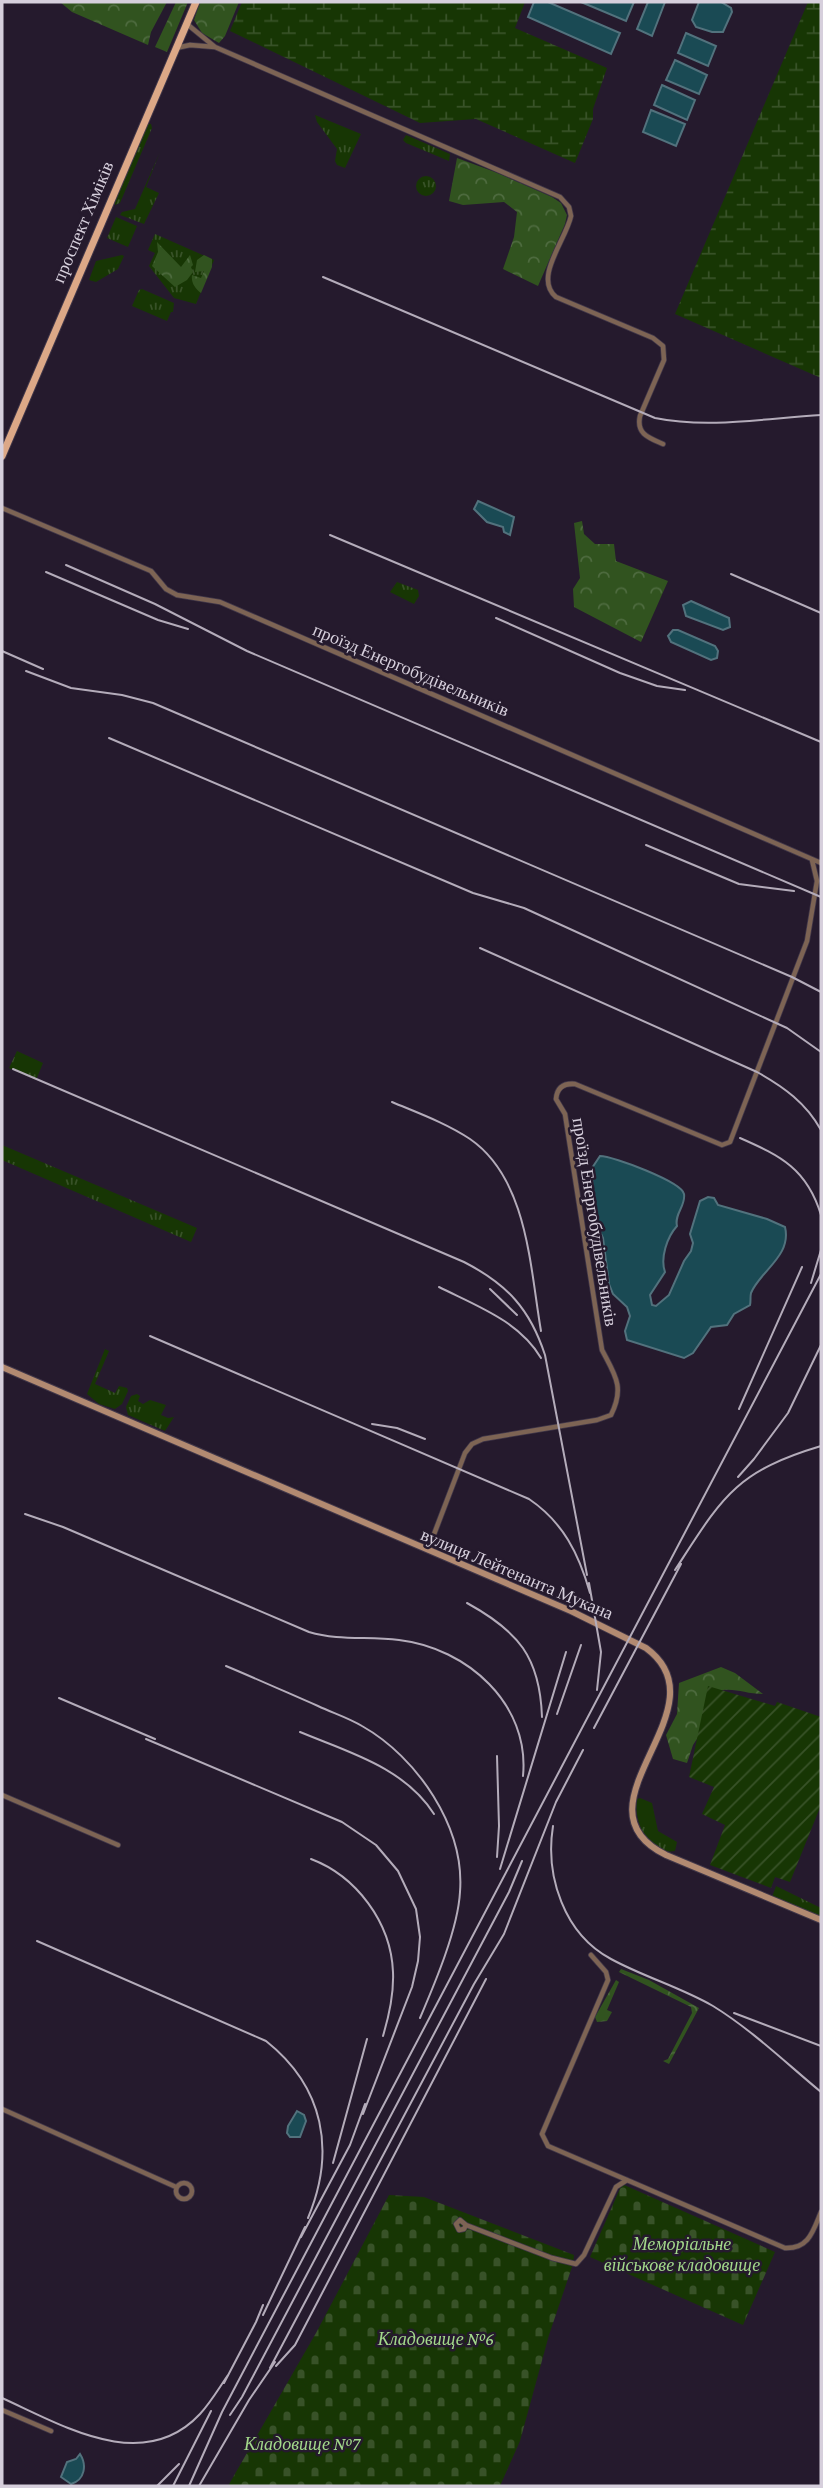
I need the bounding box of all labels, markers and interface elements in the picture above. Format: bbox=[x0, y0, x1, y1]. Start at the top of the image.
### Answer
street label: проспект Хіміків bbox=[48, 158, 118, 286]
street label: проїзд Енергобудівельників bbox=[310, 620, 512, 720]
street label: проїзд Енергобудівельників bbox=[569, 1116, 621, 1328]
street label: вулиця Лейтенанта Мукана bbox=[418, 1524, 616, 1624]
park label: Меморіальне військове кладовище bbox=[604, 2234, 760, 2275]
park label: Кладовище №6 bbox=[377, 2329, 494, 2349]
park label: Кладовище №7 bbox=[243, 2434, 362, 2454]

